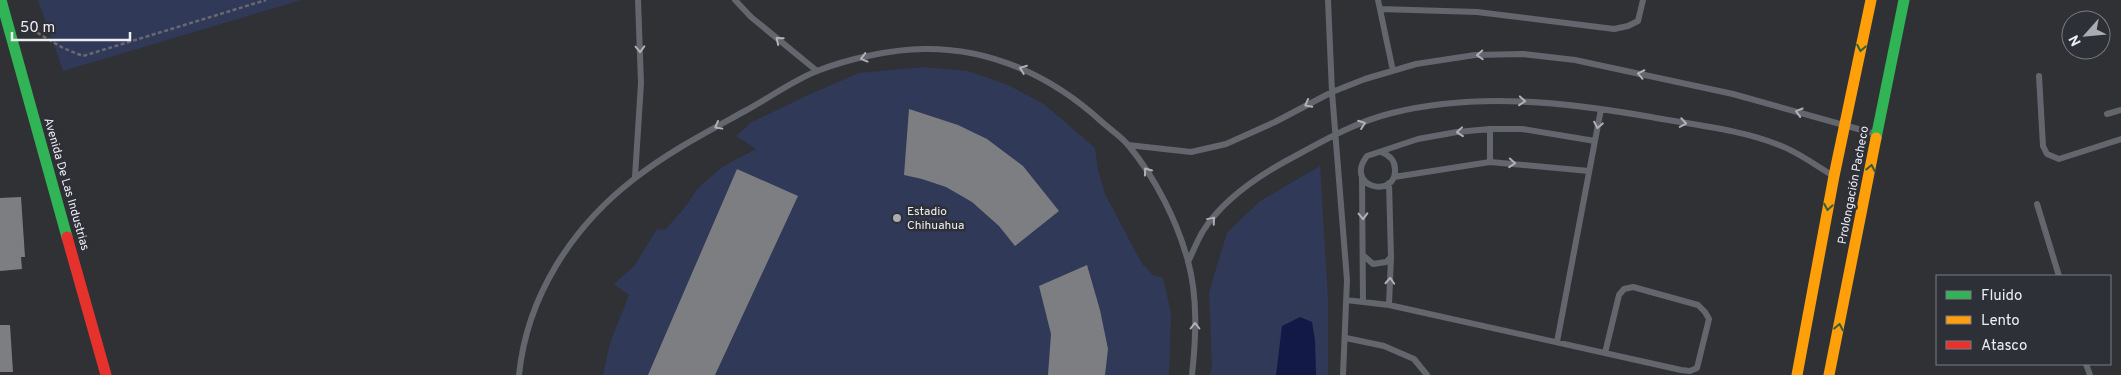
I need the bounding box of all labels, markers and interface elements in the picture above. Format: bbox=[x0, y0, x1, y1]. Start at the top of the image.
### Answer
scale bar bbox=[12, 10, 130, 42]
north arrow bbox=[2061, 10, 2111, 60]
text: 50 m bbox=[20, 19, 55, 38]
text: N bbox=[2066, 32, 2086, 49]
one-way arrow bbox=[776, 38, 785, 46]
one-way arrow bbox=[1856, 43, 1867, 52]
one-way arrow bbox=[635, 45, 645, 53]
one-way arrow bbox=[1476, 50, 1484, 60]
one-way arrow bbox=[861, 52, 869, 62]
one-way arrow bbox=[1019, 65, 1028, 75]
one-way arrow bbox=[1636, 69, 1645, 80]
one-way arrow bbox=[1518, 95, 1526, 106]
one-way arrow bbox=[1305, 98, 1314, 108]
one-way arrow bbox=[1794, 107, 1803, 118]
street label: Avenida De Las Industrias bbox=[39, 116, 93, 253]
one-way arrow bbox=[1678, 117, 1687, 127]
one-way arrow bbox=[714, 120, 723, 130]
one-way arrow bbox=[1357, 120, 1366, 130]
one-way arrow bbox=[1593, 120, 1604, 129]
street label: Prolongación Pacheco bbox=[1835, 124, 1873, 246]
one-way arrow bbox=[1455, 126, 1463, 137]
one-way arrow bbox=[1508, 158, 1516, 169]
one-way arrow bbox=[1865, 163, 1875, 172]
one-way arrow bbox=[1144, 167, 1153, 177]
one-way arrow bbox=[1824, 203, 1834, 211]
place label: Estadio Chihuahua bbox=[907, 204, 964, 234]
marker: Estadio Chihuahua bbox=[891, 212, 903, 224]
one-way arrow bbox=[1357, 213, 1368, 221]
one-way arrow bbox=[1207, 217, 1215, 226]
legend bbox=[1936, 275, 2111, 365]
one-way arrow bbox=[1384, 277, 1395, 285]
text: Fluido bbox=[1981, 287, 2022, 306]
text: Lento bbox=[1981, 312, 2020, 331]
one-way arrow bbox=[1190, 322, 1200, 330]
one-way arrow bbox=[1833, 323, 1843, 332]
text: Atasco bbox=[1981, 337, 2027, 356]

